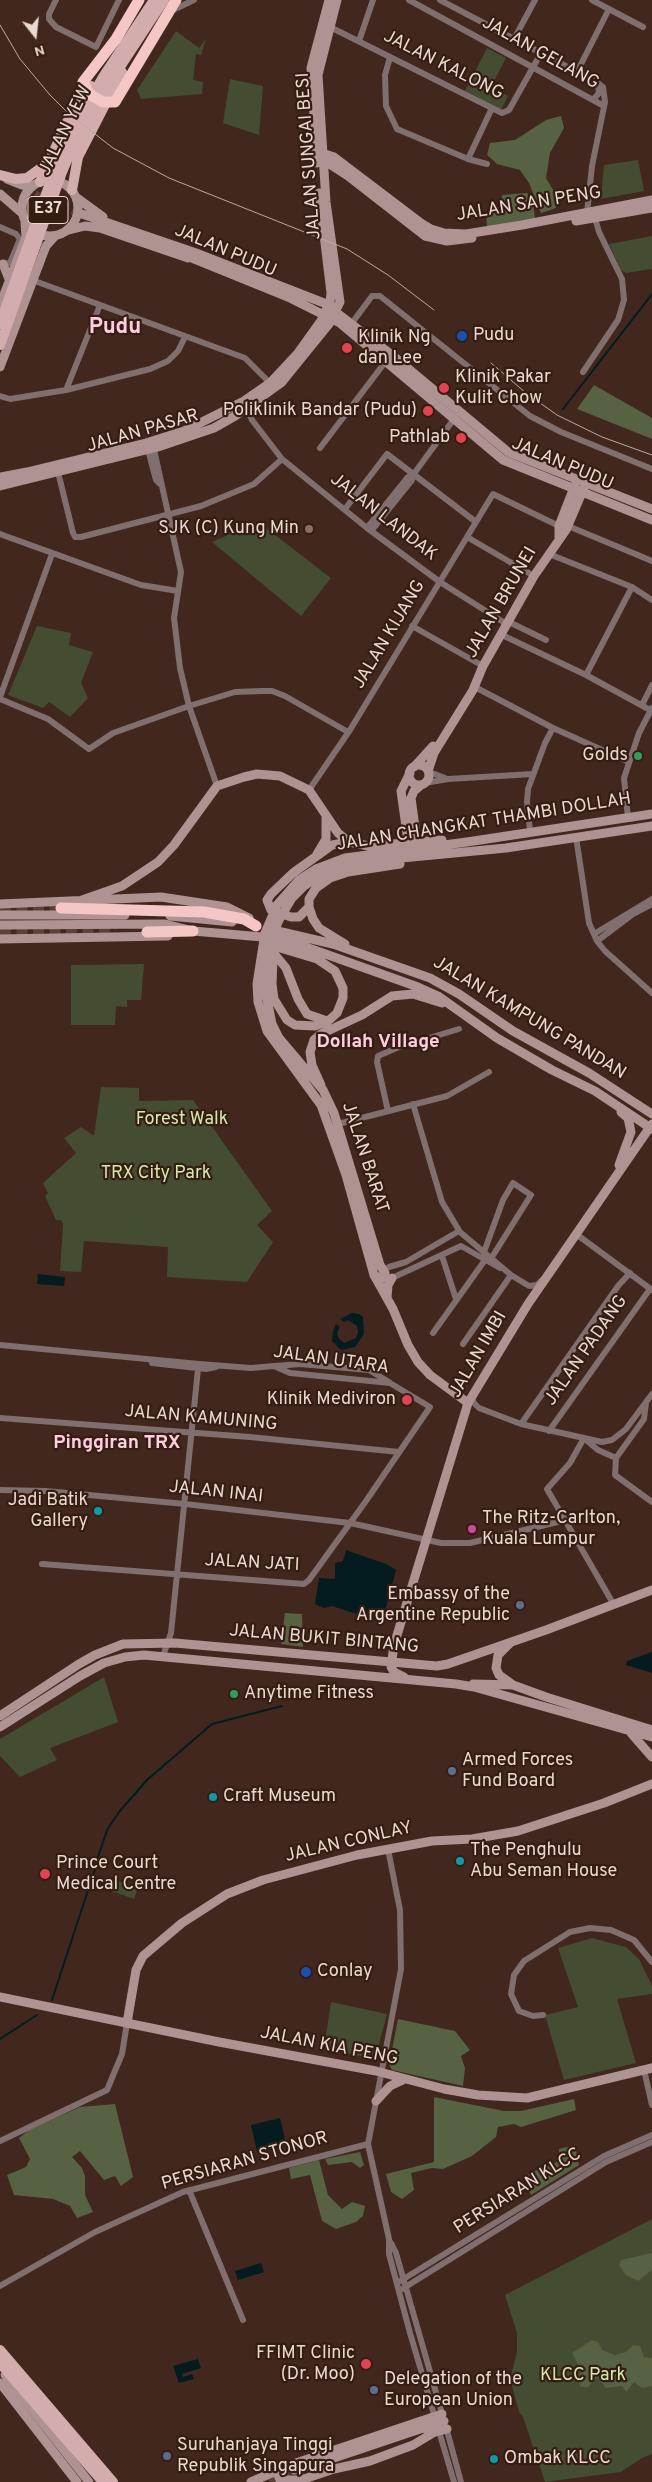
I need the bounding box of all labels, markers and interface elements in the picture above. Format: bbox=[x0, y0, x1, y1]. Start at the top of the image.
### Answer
north arrow bbox=[10, 10, 60, 60]
street label: JALAN GELANG bbox=[478, 13, 602, 95]
street label: JALAN KALONG bbox=[379, 26, 507, 106]
text: N bbox=[32, 40, 46, 59]
street label: JALAN SUNGAI BESI bbox=[293, 72, 327, 240]
street label: JALAN YEW bbox=[35, 83, 97, 179]
street label: JALAN SAN PENG bbox=[455, 183, 603, 227]
road number: E37 bbox=[28, 196, 68, 224]
street label: JALAN PUDU bbox=[171, 221, 279, 283]
district label: Pudu bbox=[89, 316, 141, 342]
place label: Pudu bbox=[473, 325, 514, 347]
place label: Klinik Ng dan Lee bbox=[358, 327, 431, 369]
marker: Pudu bbox=[455, 329, 469, 343]
marker: Klinik Ng dan Lee bbox=[340, 341, 354, 355]
place label: Klinik Pakar Kulit Chow bbox=[455, 367, 551, 409]
marker: Klinik Pakar Kulit Chow bbox=[437, 381, 451, 395]
place label: Poliklinik Bandar (Pudu) bbox=[223, 400, 417, 422]
marker: Poliklinik Bandar (Pudu) bbox=[421, 404, 435, 418]
street label: JALAN PASAR bbox=[84, 406, 202, 458]
place label: Pathlab bbox=[389, 427, 450, 449]
marker: Pathlab bbox=[454, 431, 468, 445]
street label: JALAN PUDU bbox=[508, 434, 616, 496]
street label: JALAN LANDAK bbox=[325, 469, 441, 567]
place label: SJK (C) Kung Min bbox=[158, 518, 299, 540]
marker: SJK (C) Kung Min bbox=[303, 523, 315, 535]
street label: JALAN BRUNEI bbox=[462, 544, 542, 662]
street label: JALAN KIJANG bbox=[349, 577, 431, 693]
place label: Golds bbox=[582, 745, 628, 767]
marker: Golds bbox=[632, 750, 644, 762]
street label: JALAN CHANGKAT THAMBI DOLLAH bbox=[335, 789, 633, 857]
street label: JALAN KAMPUNG PANDAN bbox=[429, 953, 629, 1085]
district label: Dollah Village bbox=[316, 1032, 440, 1054]
street label: JALAN BARAT bbox=[336, 1100, 392, 1216]
park label: Forest Walk bbox=[136, 1109, 228, 1131]
park label: TRX City Park bbox=[101, 1163, 211, 1185]
street label: JALAN PADANG bbox=[541, 1292, 633, 1410]
street label: JALAN IMBI bbox=[446, 1308, 512, 1402]
street label: JALAN UTARA bbox=[272, 1342, 390, 1380]
place label: Klinik Mediviron bbox=[267, 1389, 396, 1411]
marker: Klinik Mediviron bbox=[400, 1393, 414, 1407]
street label: JALAN KAMUNING bbox=[124, 1402, 278, 1436]
district label: Pinggiran TRX bbox=[53, 1433, 181, 1455]
street label: JALAN INAI bbox=[168, 1477, 264, 1509]
place label: Jadi Batik Gallery bbox=[8, 1490, 88, 1532]
marker: Jadi Batik Gallery bbox=[92, 1505, 104, 1517]
place label: The Ritz-Carlton, Kuala Lumpur bbox=[482, 1508, 620, 1550]
marker: The Ritz-Carlton, Kuala Lumpur bbox=[466, 1523, 478, 1535]
street label: JALAN JATI bbox=[204, 1551, 300, 1577]
place label: Embassy of the Argentine Republic bbox=[356, 1584, 510, 1626]
marker: Embassy of the Argentine Republic bbox=[514, 1599, 526, 1611]
street label: JALAN BUKIT BINTANG bbox=[228, 1621, 420, 1659]
place label: Anytime Fitness bbox=[244, 1683, 374, 1705]
marker: Anytime Fitness bbox=[228, 1688, 240, 1700]
place label: Armed Forces Fund Board bbox=[462, 1750, 573, 1792]
marker: Armed Forces Fund Board bbox=[446, 1765, 458, 1777]
place label: Craft Museum bbox=[223, 1786, 336, 1808]
marker: Craft Museum bbox=[207, 1791, 219, 1803]
street label: JALAN CONLAY bbox=[283, 1818, 415, 1868]
place label: The Penghulu Abu Seman House bbox=[470, 1840, 617, 1882]
place label: Prince Court Medical Centre bbox=[56, 1853, 176, 1896]
marker: The Penghulu Abu Seman House bbox=[454, 1855, 466, 1867]
marker: Prince Court Medical Centre bbox=[38, 1867, 52, 1881]
place label: Conlay bbox=[317, 1961, 372, 1983]
marker: Conlay bbox=[299, 1965, 313, 1979]
street label: JALAN KIA PENG bbox=[258, 2023, 400, 2071]
street label: PERSIARAN STONOR bbox=[159, 2128, 331, 2196]
street label: PERSIARAN KLCC bbox=[450, 2144, 586, 2240]
place label: FFIMT Clinic (Dr. Moo) bbox=[256, 2343, 355, 2386]
marker: FFIMT Clinic (Dr. Moo) bbox=[359, 2357, 373, 2371]
park label: KLCC Park bbox=[540, 2365, 626, 2387]
place label: Delegation of the European Union bbox=[384, 2369, 522, 2412]
marker: Delegation of the European Union bbox=[368, 2384, 380, 2396]
place label: Suruhanjaya Tinggi Republik Singapura bbox=[177, 2435, 334, 2478]
place label: Ombak KLCC bbox=[504, 2448, 611, 2470]
marker: Suruhanjaya Tinggi Republik Singapura bbox=[161, 2450, 173, 2462]
marker: Ombak KLCC bbox=[488, 2453, 500, 2465]

